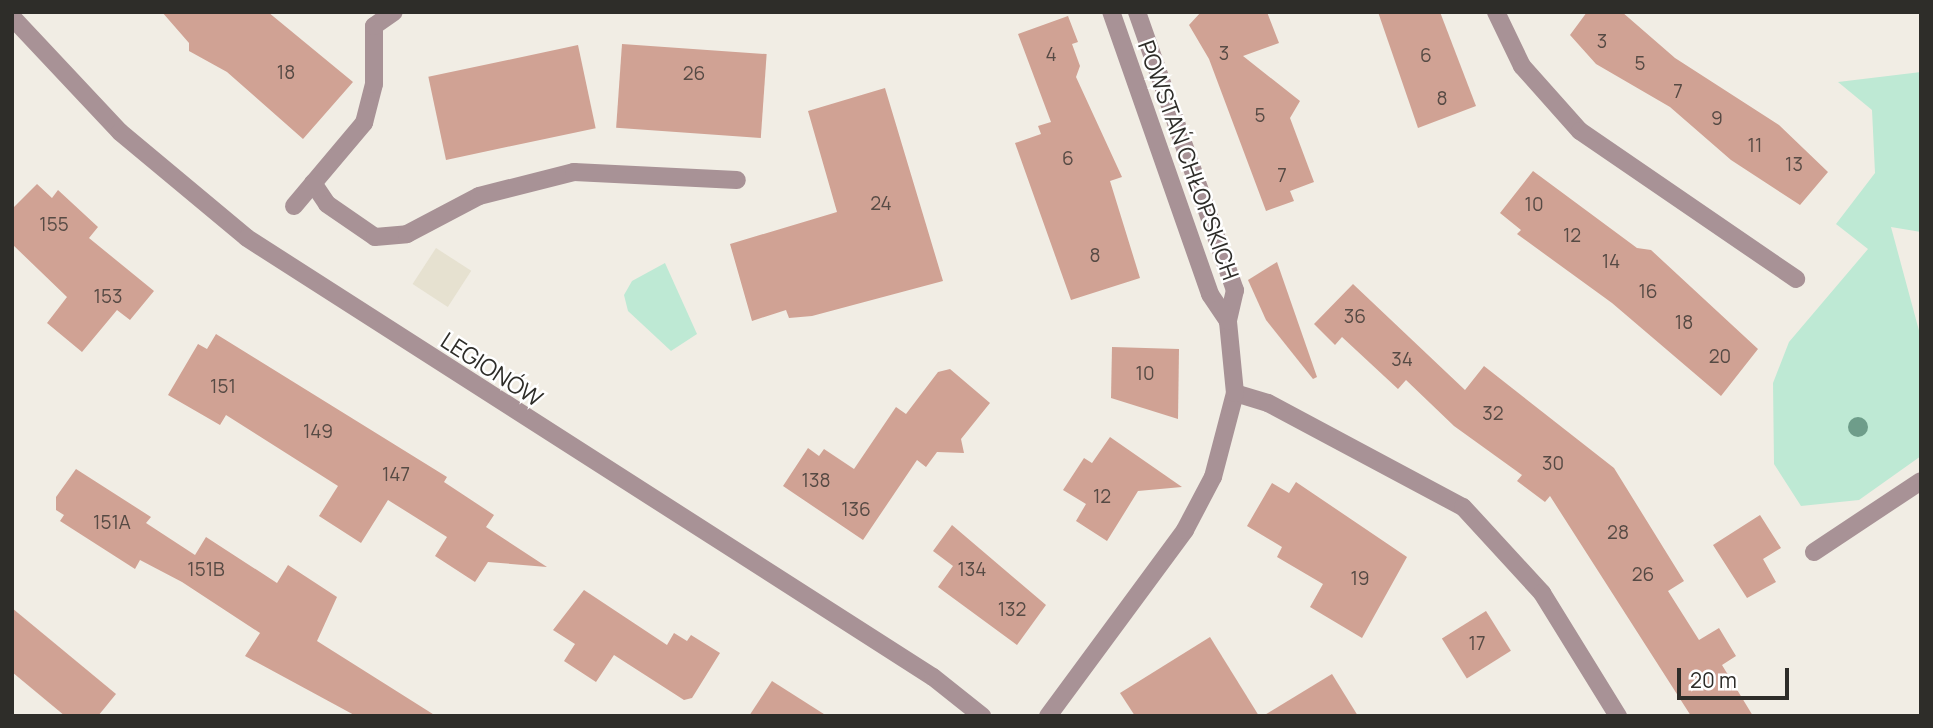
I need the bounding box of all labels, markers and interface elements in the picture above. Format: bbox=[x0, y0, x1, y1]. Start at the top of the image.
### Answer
house number: 3 bbox=[1597, 31, 1607, 53]
street label: POWSTAŃ CHŁOPSKICH bbox=[1133, 36, 1245, 284]
house number: 3 bbox=[1219, 43, 1229, 65]
house number: 4 bbox=[1045, 44, 1057, 66]
house number: 6 bbox=[1420, 45, 1432, 67]
house number: 5 bbox=[1635, 53, 1645, 75]
house number: 18 bbox=[277, 62, 295, 84]
house number: 26 bbox=[683, 63, 705, 85]
house number: 7 bbox=[1673, 81, 1683, 103]
house number: 8 bbox=[1436, 88, 1448, 110]
house number: 5 bbox=[1255, 105, 1265, 127]
house number: 9 bbox=[1711, 108, 1723, 130]
house number: 11 bbox=[1748, 135, 1762, 157]
house number: 6 bbox=[1062, 148, 1074, 170]
house number: 13 bbox=[1785, 154, 1803, 176]
house number: 7 bbox=[1277, 165, 1287, 187]
house number: 24 bbox=[870, 193, 892, 215]
house number: 10 bbox=[1525, 194, 1543, 216]
house number: 155 bbox=[39, 214, 69, 236]
house number: 12 bbox=[1563, 225, 1581, 247]
house number: 8 bbox=[1089, 245, 1101, 267]
house number: 14 bbox=[1602, 251, 1620, 273]
house number: 16 bbox=[1638, 281, 1658, 303]
house number: 153 bbox=[94, 286, 122, 308]
house number: 36 bbox=[1344, 306, 1366, 328]
house number: 18 bbox=[1675, 312, 1693, 334]
street label: LEGIONÓW bbox=[436, 326, 548, 412]
house number: 20 bbox=[1709, 346, 1731, 368]
house number: 34 bbox=[1391, 349, 1413, 371]
house number: 10 bbox=[1136, 363, 1154, 385]
house number: 151 bbox=[210, 376, 236, 398]
house number: 32 bbox=[1482, 403, 1504, 425]
house number: 149 bbox=[303, 421, 333, 443]
house number: 30 bbox=[1542, 453, 1564, 475]
house number: 147 bbox=[382, 464, 410, 486]
house number: 138 bbox=[802, 470, 830, 492]
house number: 12 bbox=[1093, 486, 1111, 508]
house number: 136 bbox=[841, 499, 871, 521]
house number: 151A bbox=[93, 512, 131, 534]
house number: 28 bbox=[1607, 522, 1629, 544]
house number: 151B bbox=[187, 559, 225, 581]
house number: 134 bbox=[957, 559, 987, 581]
house number: 26 bbox=[1632, 564, 1654, 586]
house number: 19 bbox=[1350, 568, 1370, 590]
house number: 132 bbox=[998, 599, 1026, 621]
house number: 17 bbox=[1469, 633, 1485, 655]
scale bar bbox=[1681, 654, 1793, 698]
text: 20 m bbox=[1690, 666, 1737, 694]

